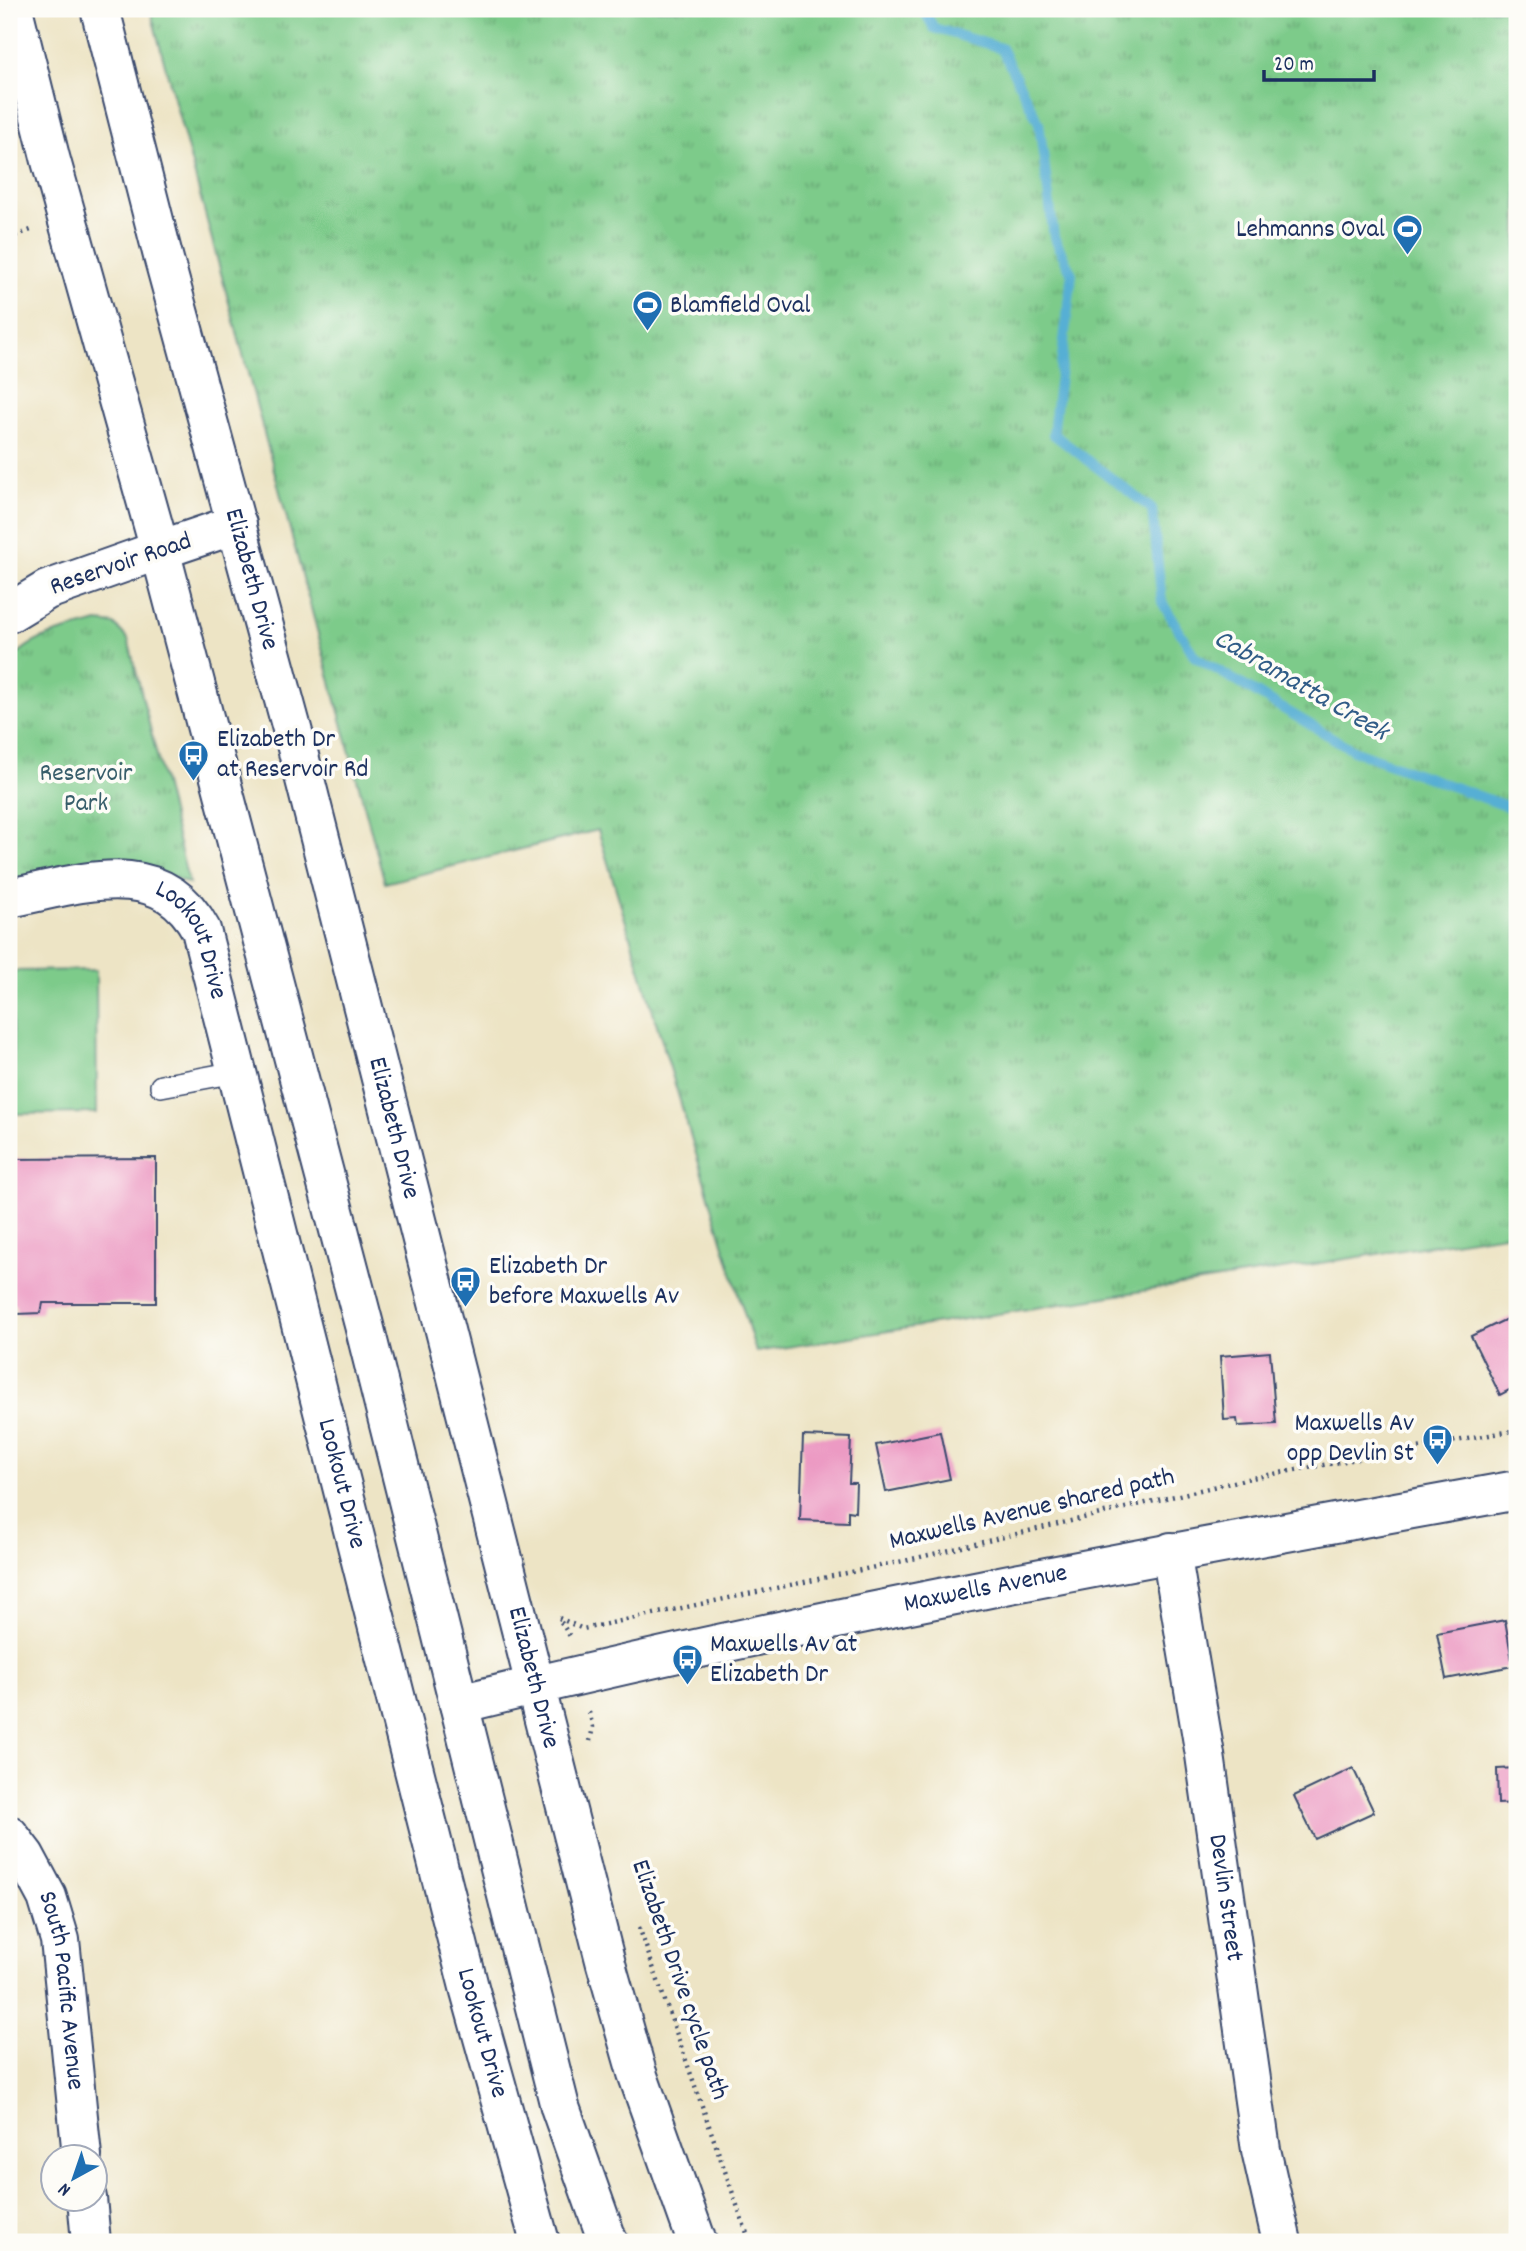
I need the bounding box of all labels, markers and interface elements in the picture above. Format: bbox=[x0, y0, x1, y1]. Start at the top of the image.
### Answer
scale bar bbox=[1264, 38, 1374, 82]
text: 20 m bbox=[1274, 51, 1314, 81]
place label: Lehmanns Oval bbox=[1236, 212, 1385, 249]
sports icon: Lehmanns Oval bbox=[1391, 213, 1425, 257]
place label: Blamfield Oval bbox=[670, 288, 811, 325]
sports icon: Blamfield Oval bbox=[630, 289, 664, 333]
street label: Elizabeth Drive bbox=[214, 504, 288, 654]
street label: Reservoir Road bbox=[45, 523, 197, 607]
water label: Cabramatta Creek bbox=[1205, 621, 1397, 754]
place label: Elizabeth Dr at Reservoir Rd bbox=[217, 722, 369, 789]
bus stop icon: Elizabeth Dr at Reservoir Rd bbox=[177, 738, 211, 782]
park label: Reservoir Park bbox=[40, 756, 133, 823]
street label: Lookout Drive bbox=[149, 871, 236, 1003]
street label: Elizabeth Drive bbox=[358, 1053, 429, 1203]
place label: Elizabeth Dr before Maxwells Av bbox=[489, 1249, 679, 1316]
bus stop icon: Elizabeth Dr before Maxwells Av bbox=[449, 1265, 483, 1309]
place label: Maxwells Av opp Devlin St bbox=[1287, 1406, 1414, 1473]
street label: Lookout Drive bbox=[307, 1415, 376, 1553]
bus stop icon: Maxwells Av opp Devlin St bbox=[1420, 1422, 1454, 1466]
street label: Maxwells Avenue shared path bbox=[886, 1459, 1178, 1561]
street label: Maxwells Avenue bbox=[901, 1555, 1070, 1623]
street label: Elizabeth Drive bbox=[497, 1603, 569, 1753]
place label: Maxwells Av at Elizabeth Dr bbox=[710, 1627, 858, 1694]
bus stop icon: Maxwells Av at Elizabeth Dr bbox=[670, 1643, 704, 1687]
street label: Devlin Street bbox=[1198, 1832, 1253, 1964]
street label: Elizabeth Drive cycle path bbox=[621, 1855, 737, 2105]
street label: South Pacific Avenue bbox=[28, 1887, 94, 2092]
street label: Lookout Drive bbox=[446, 1964, 517, 2102]
north arrow bbox=[38, 2142, 108, 2212]
text: N bbox=[53, 2175, 78, 2202]

